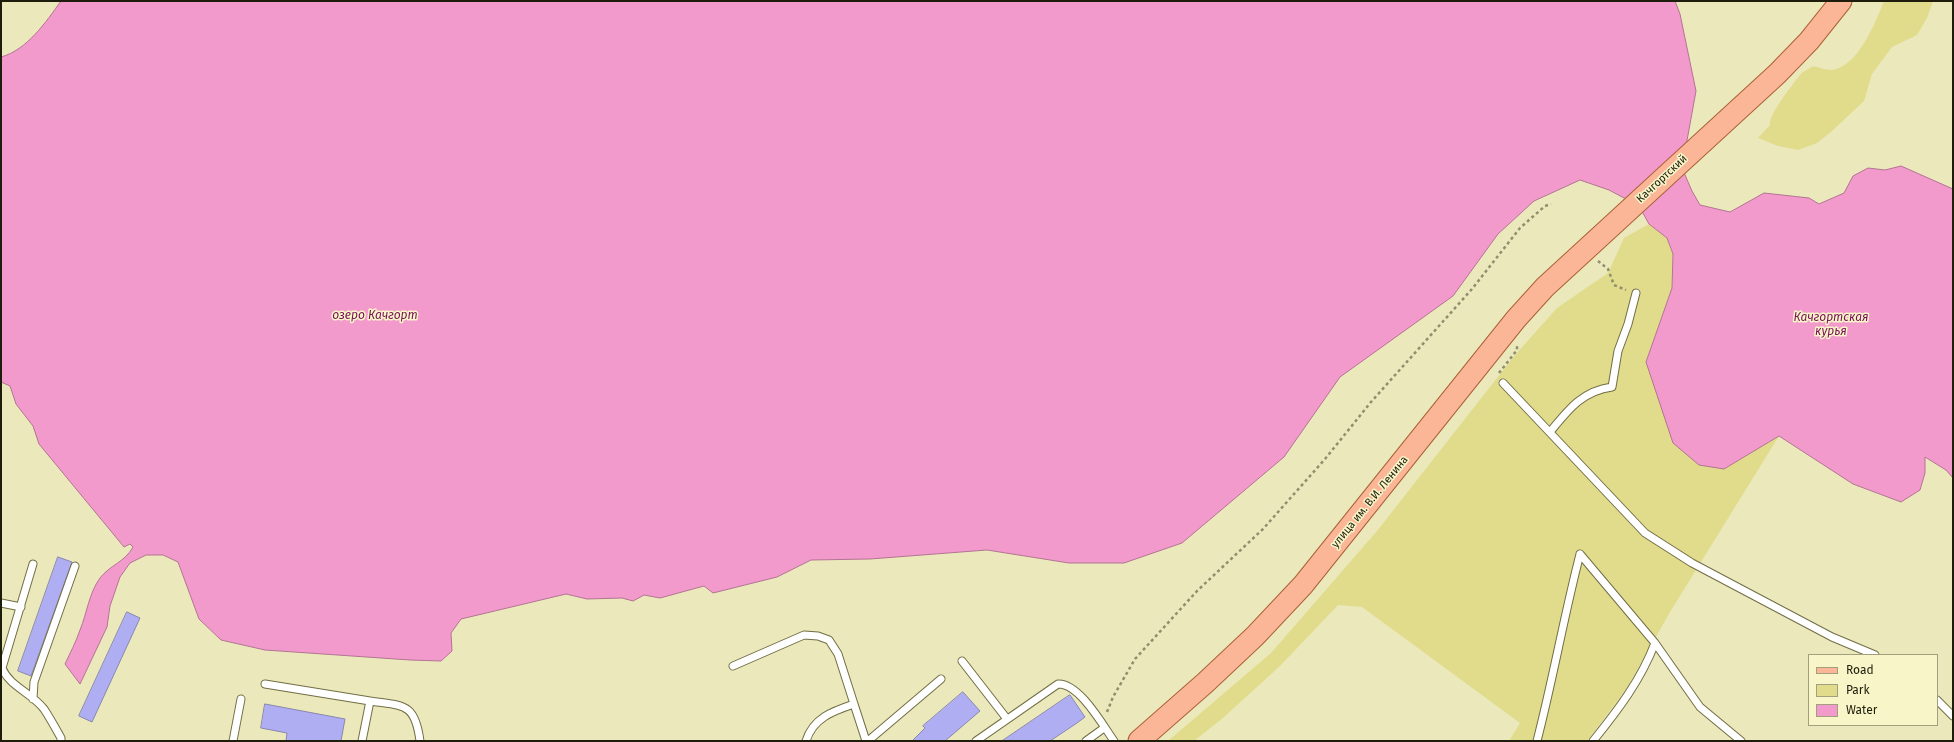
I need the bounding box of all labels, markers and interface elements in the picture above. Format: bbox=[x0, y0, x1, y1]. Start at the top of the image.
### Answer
street label: Качгортский bbox=[1634, 152, 1690, 206]
water label: озеро Качгорт bbox=[332, 309, 418, 323]
water label: Качгортская курья bbox=[1793, 311, 1869, 339]
street label: улица им. В.И. Ленина bbox=[1329, 453, 1411, 551]
legend bbox=[1808, 654, 1938, 726]
text: Road bbox=[1846, 663, 1874, 677]
text: Park bbox=[1846, 683, 1870, 697]
text: Water bbox=[1846, 703, 1877, 717]

